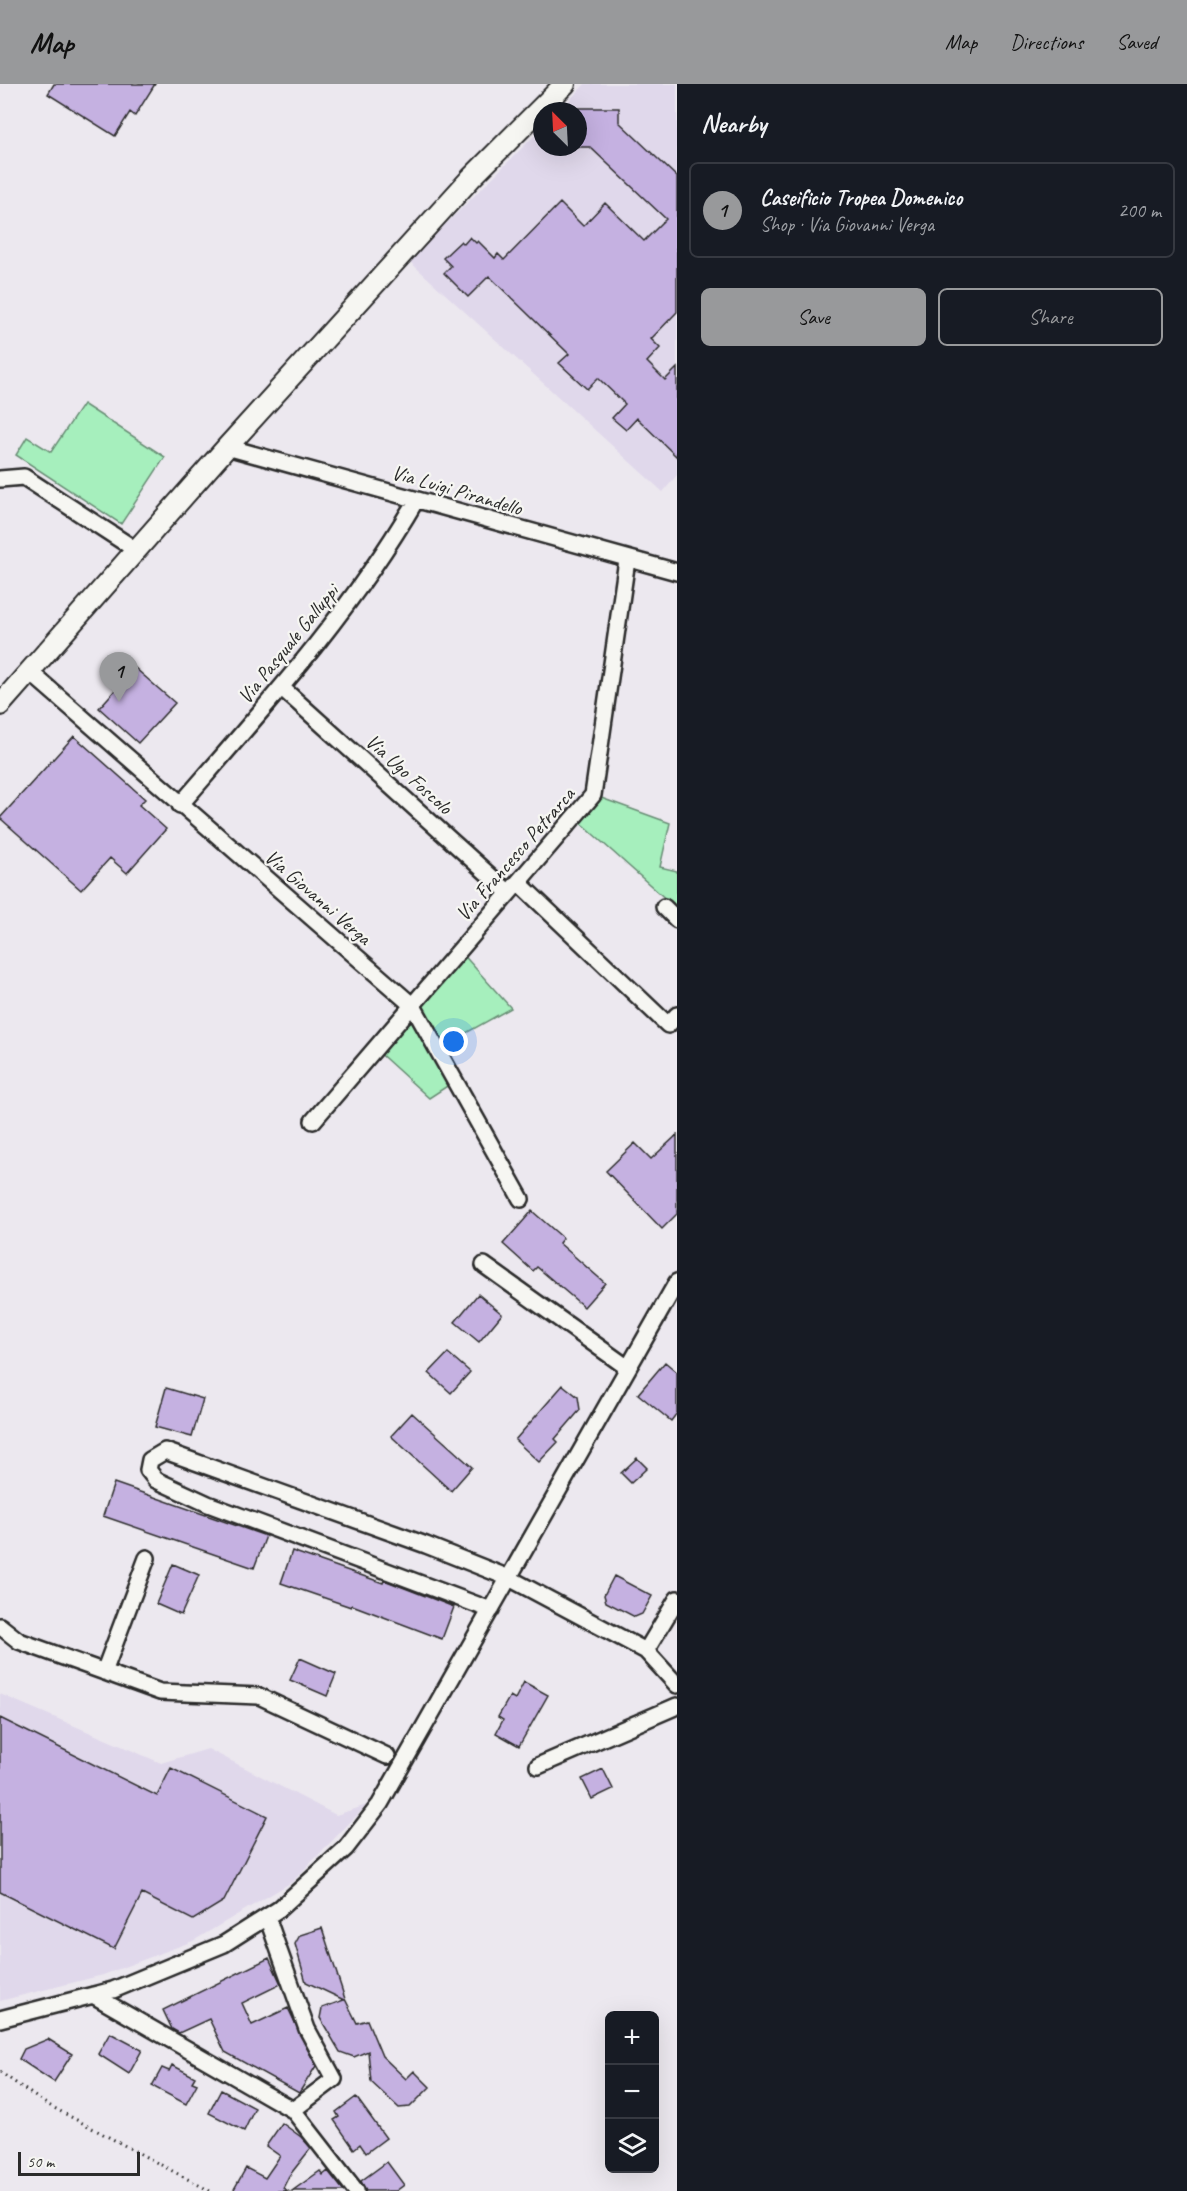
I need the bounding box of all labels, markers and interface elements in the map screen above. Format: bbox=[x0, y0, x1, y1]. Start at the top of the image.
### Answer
text: Map bbox=[30, 25, 73, 60]
text: Map bbox=[945, 29, 977, 55]
text: Directions bbox=[1010, 29, 1083, 55]
text: Saved bbox=[1116, 29, 1157, 55]
north arrow bbox=[533, 102, 587, 156]
text: Nearby bbox=[701, 107, 766, 140]
text: Caseificio Tropea Domenico bbox=[760, 184, 962, 212]
text: 1 bbox=[718, 198, 727, 223]
text: 200 m bbox=[1118, 198, 1161, 223]
text: Shop · Via Giovanni Verga bbox=[760, 212, 934, 237]
button: Save bbox=[701, 288, 926, 346]
button: Share bbox=[938, 288, 1163, 346]
street label: Via Luigi Pirandello bbox=[389, 459, 527, 521]
street label: Via Pasquale Galluppi bbox=[232, 577, 346, 709]
pin: 1 bbox=[100, 652, 138, 702]
street label: Via Ugo Foscolo bbox=[360, 728, 459, 821]
street label: Via Francesco Petrarca bbox=[450, 781, 581, 926]
street label: Via Giovanni Verga bbox=[259, 844, 378, 951]
your location bbox=[439, 1027, 468, 1056]
map controls bbox=[605, 2011, 659, 2173]
button: + bbox=[605, 2011, 659, 2065]
button: − bbox=[605, 2065, 659, 2119]
button: layers bbox=[605, 2119, 659, 2173]
scale bar bbox=[18, 2149, 140, 2176]
text: 50 m bbox=[27, 2152, 54, 2172]

